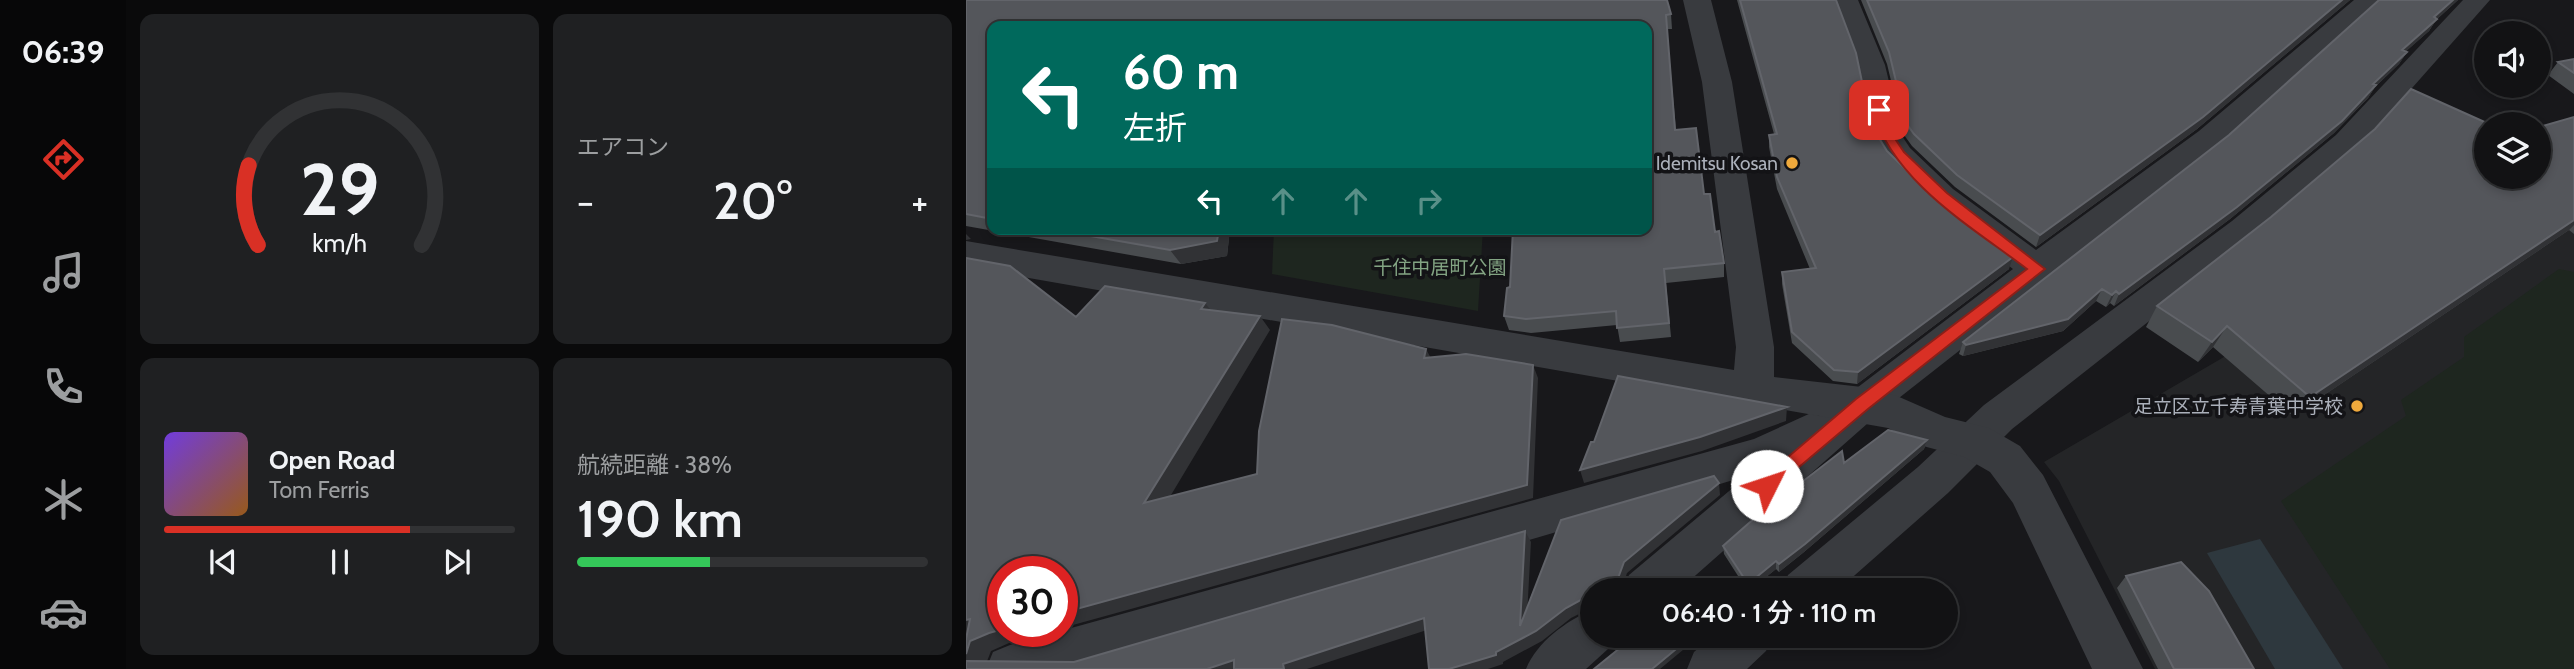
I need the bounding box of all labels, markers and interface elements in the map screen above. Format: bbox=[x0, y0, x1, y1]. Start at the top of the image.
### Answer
map controls bbox=[2474, 21, 2551, 189]
button: sound bbox=[2474, 21, 2551, 98]
text: 06:39 bbox=[22, 32, 104, 71]
text: 60 m bbox=[1123, 42, 1239, 101]
icon: left bbox=[1008, 49, 1099, 140]
pin bbox=[1849, 80, 1909, 140]
icon: arrive bbox=[1860, 91, 1898, 129]
text: 左折 bbox=[1123, 108, 1187, 147]
button: layers bbox=[2474, 112, 2551, 189]
text: エアコン bbox=[577, 133, 669, 161]
icon: directions bbox=[39, 135, 88, 184]
text: 29 bbox=[300, 145, 379, 233]
place label: Idemitsu Kosan bbox=[1656, 152, 1778, 175]
marker: Idemitsu Kosan bbox=[1784, 155, 1800, 171]
text: 20° bbox=[713, 169, 792, 232]
text: − bbox=[577, 178, 594, 225]
text: + bbox=[911, 178, 928, 225]
icon: left bbox=[1191, 182, 1229, 220]
icon: ahead bbox=[1264, 182, 1302, 220]
icon: ahead bbox=[1337, 182, 1375, 220]
icon: right bbox=[1410, 182, 1448, 220]
text: km/h bbox=[312, 228, 367, 258]
icon: music bbox=[39, 248, 88, 297]
park label: 千住中居町公園 bbox=[1373, 256, 1507, 279]
icon: phone bbox=[39, 362, 88, 411]
place label: 足立区立千寿青葉中学校 bbox=[2134, 395, 2343, 418]
marker: 足立区立千寿青葉中学校 bbox=[2349, 398, 2365, 414]
text: Open Road bbox=[269, 444, 395, 476]
position arrow bbox=[1730, 449, 1804, 523]
text: 航続距離 · 38% bbox=[577, 451, 732, 479]
icon: climate bbox=[39, 475, 88, 524]
text: Tom Ferris bbox=[269, 476, 369, 504]
text: 190 km bbox=[577, 487, 743, 550]
icon: previous bbox=[204, 543, 242, 581]
icon: pause bbox=[321, 543, 359, 581]
icon: next bbox=[438, 543, 476, 581]
speed limit sign: 30 bbox=[987, 556, 1078, 647]
icon: car bbox=[39, 588, 88, 637]
text: 06:40 · 1 分 · 110 m bbox=[1662, 597, 1876, 629]

